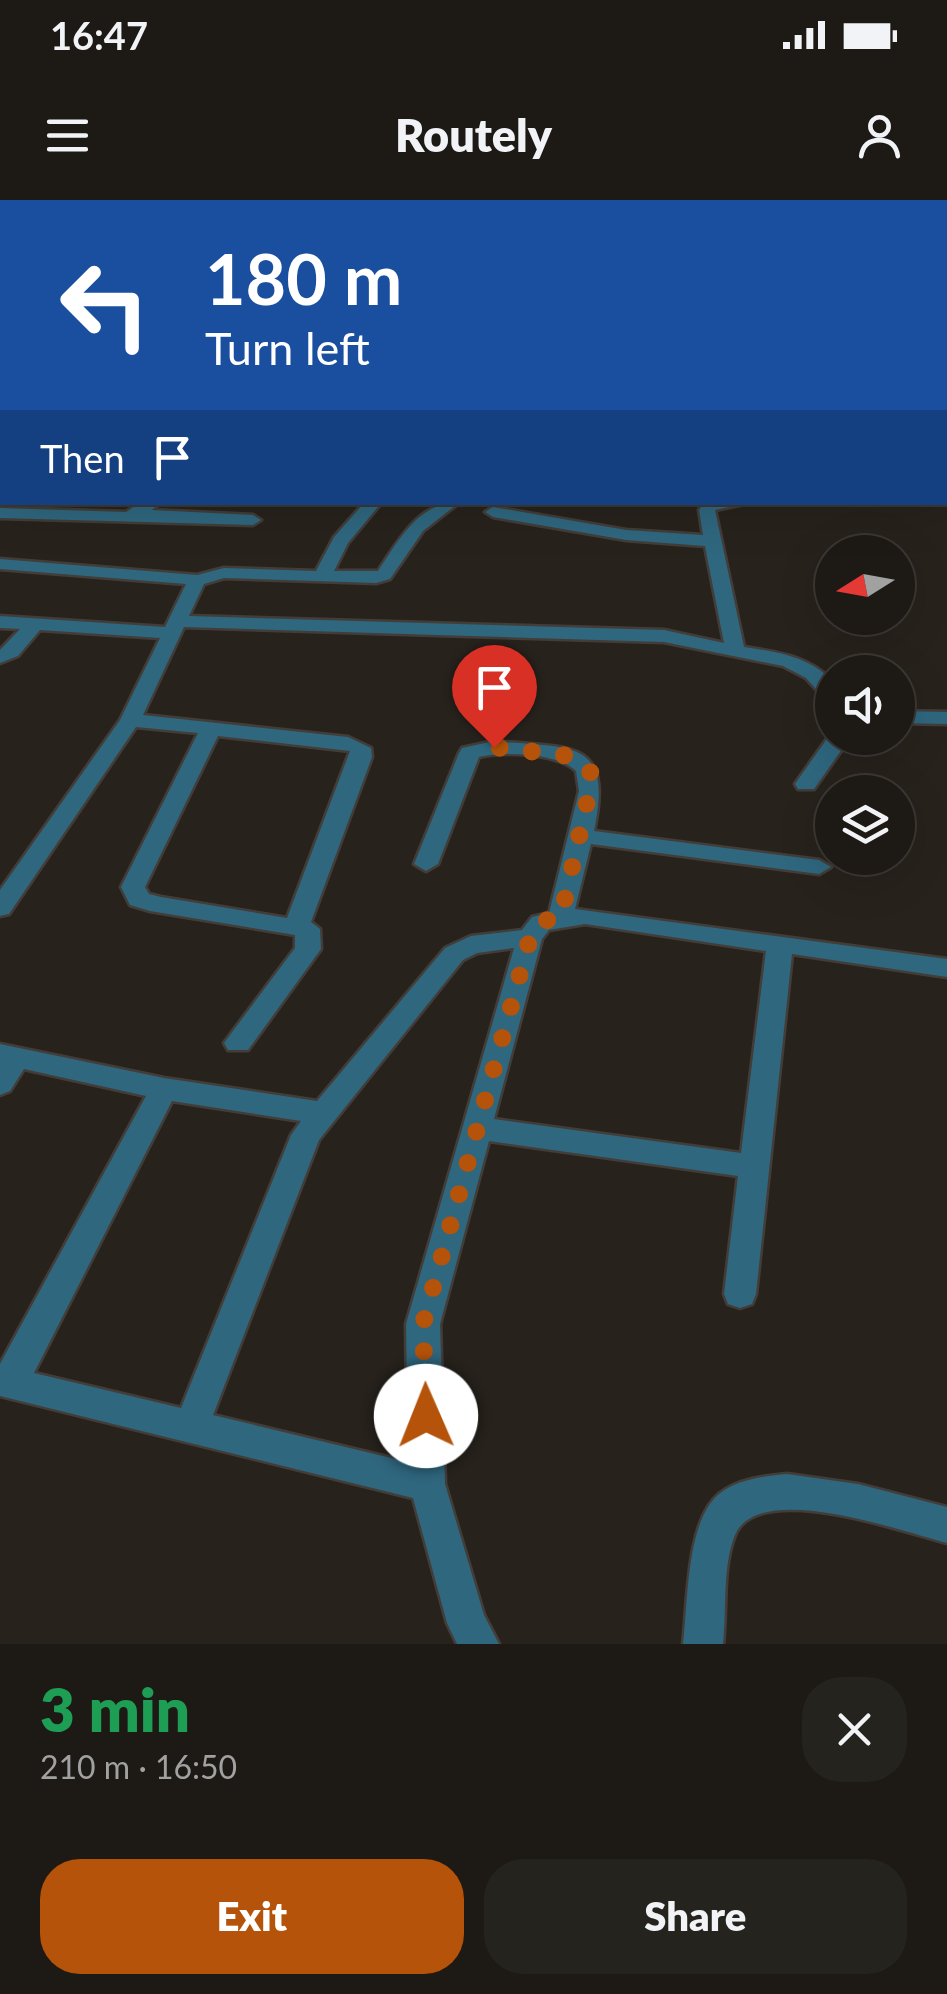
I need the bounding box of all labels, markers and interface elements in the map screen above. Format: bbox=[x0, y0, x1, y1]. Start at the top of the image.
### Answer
text: 16:47 bbox=[50, 12, 148, 58]
icon: menu bbox=[40, 108, 95, 163]
text: Routely bbox=[395, 108, 552, 162]
icon: person bbox=[852, 108, 907, 163]
text: 180 m bbox=[205, 236, 402, 320]
icon: left bbox=[40, 240, 170, 370]
text: Turn left bbox=[205, 321, 370, 375]
icon: arrive bbox=[145, 430, 200, 485]
text: Then bbox=[40, 435, 125, 481]
north arrow bbox=[815, 535, 915, 635]
map controls bbox=[815, 535, 915, 875]
pin bbox=[452, 645, 537, 748]
button: sound bbox=[815, 655, 915, 755]
icon: arrive bbox=[467, 660, 522, 715]
button: layers bbox=[815, 775, 915, 875]
position arrow bbox=[374, 1364, 478, 1468]
text: 3 min bbox=[40, 1673, 190, 1745]
button: close bbox=[802, 1677, 907, 1782]
text: 210 m · 16:50 bbox=[40, 1747, 237, 1786]
button: Exit bbox=[40, 1859, 464, 1974]
button: Share bbox=[484, 1859, 907, 1974]

